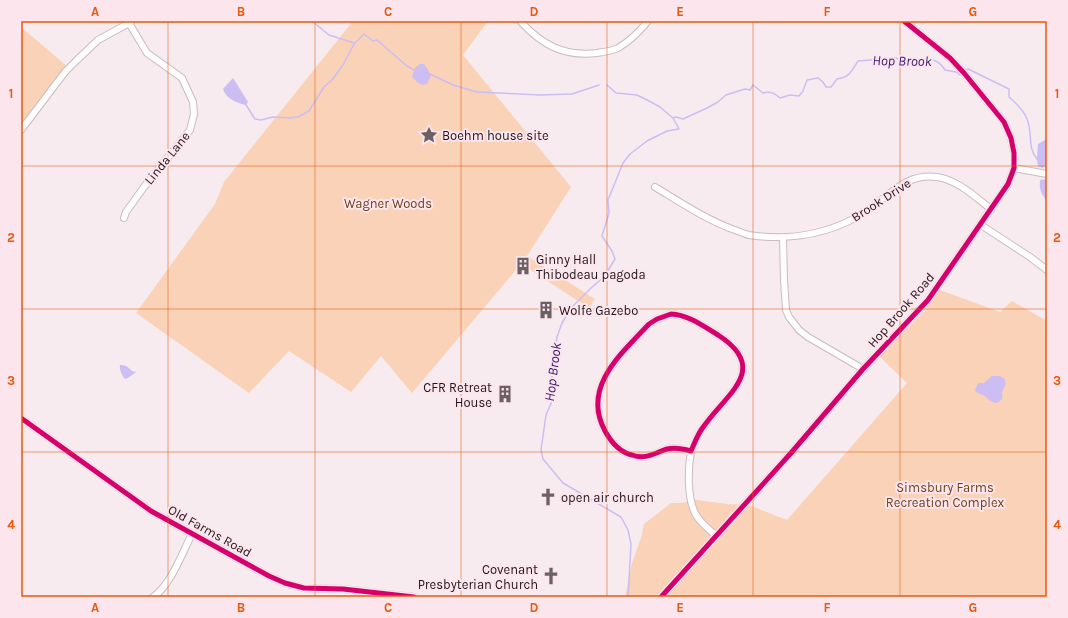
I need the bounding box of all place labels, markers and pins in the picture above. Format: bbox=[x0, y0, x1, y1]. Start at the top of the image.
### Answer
place icon: Boehm house site bbox=[419, 125, 439, 145]
place label: Boehm house site bbox=[442, 128, 549, 143]
place label: Ginny Hall Thibodeau pagoda bbox=[536, 252, 646, 282]
building icon: Ginny Hall Thibodeau pagoda bbox=[513, 256, 533, 276]
building icon: Wolfe Gazebo bbox=[536, 300, 556, 320]
place label: Wolfe Gazebo bbox=[559, 303, 638, 318]
place label: CFR Retreat House bbox=[423, 380, 492, 410]
building icon: CFR Retreat House bbox=[495, 384, 515, 404]
church icon: open air church bbox=[538, 487, 558, 507]
place label: open air church bbox=[561, 490, 654, 505]
place label: Covenant Presbyterian Church bbox=[418, 562, 538, 592]
church icon: Covenant Presbyterian Church bbox=[541, 566, 561, 586]

